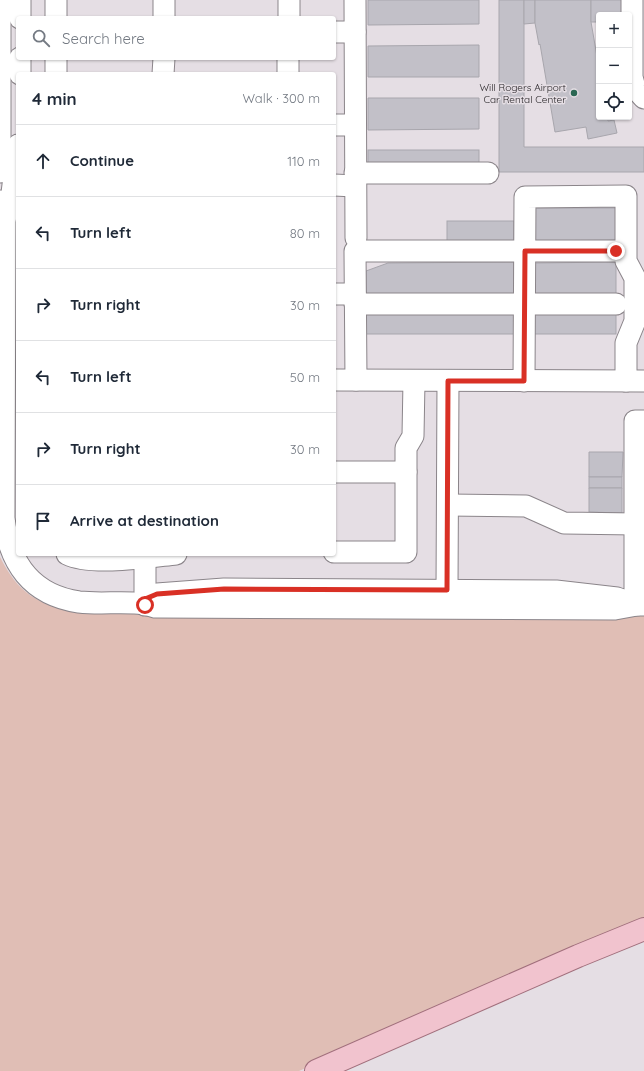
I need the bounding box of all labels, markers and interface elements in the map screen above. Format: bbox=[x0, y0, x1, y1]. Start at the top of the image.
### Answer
map controls bbox=[596, 12, 632, 120]
button: + bbox=[596, 12, 632, 48]
search box bbox=[16, 16, 336, 60]
icon: search bbox=[30, 27, 52, 49]
text: Search here bbox=[62, 29, 145, 48]
button: − bbox=[596, 48, 632, 84]
place label: Will Rogers Airport Car Rental Center bbox=[479, 81, 567, 106]
button: locate bbox=[596, 84, 632, 120]
text: 4 min bbox=[32, 88, 77, 109]
marker: Will Rogers Airport Car Rental Center bbox=[569, 88, 579, 98]
text: Walk · 300 m bbox=[242, 90, 320, 106]
icon: ahead bbox=[32, 150, 54, 172]
text: Continue bbox=[70, 151, 134, 170]
text: 110 m bbox=[287, 153, 320, 169]
icon: left bbox=[32, 222, 54, 244]
text: Turn left bbox=[70, 223, 132, 242]
text: 80 m bbox=[290, 225, 320, 241]
route end bbox=[607, 242, 625, 260]
icon: right bbox=[32, 294, 54, 316]
text: Turn right bbox=[70, 295, 141, 314]
text: 30 m bbox=[290, 297, 320, 313]
icon: left bbox=[32, 366, 54, 388]
text: Turn left bbox=[70, 367, 132, 386]
text: 50 m bbox=[290, 369, 320, 385]
icon: right bbox=[32, 438, 54, 460]
text: Turn right bbox=[70, 439, 141, 458]
text: 30 m bbox=[290, 441, 320, 457]
icon: arrive bbox=[32, 510, 54, 532]
text: Arrive at destination bbox=[70, 511, 219, 530]
route start bbox=[136, 596, 154, 614]

